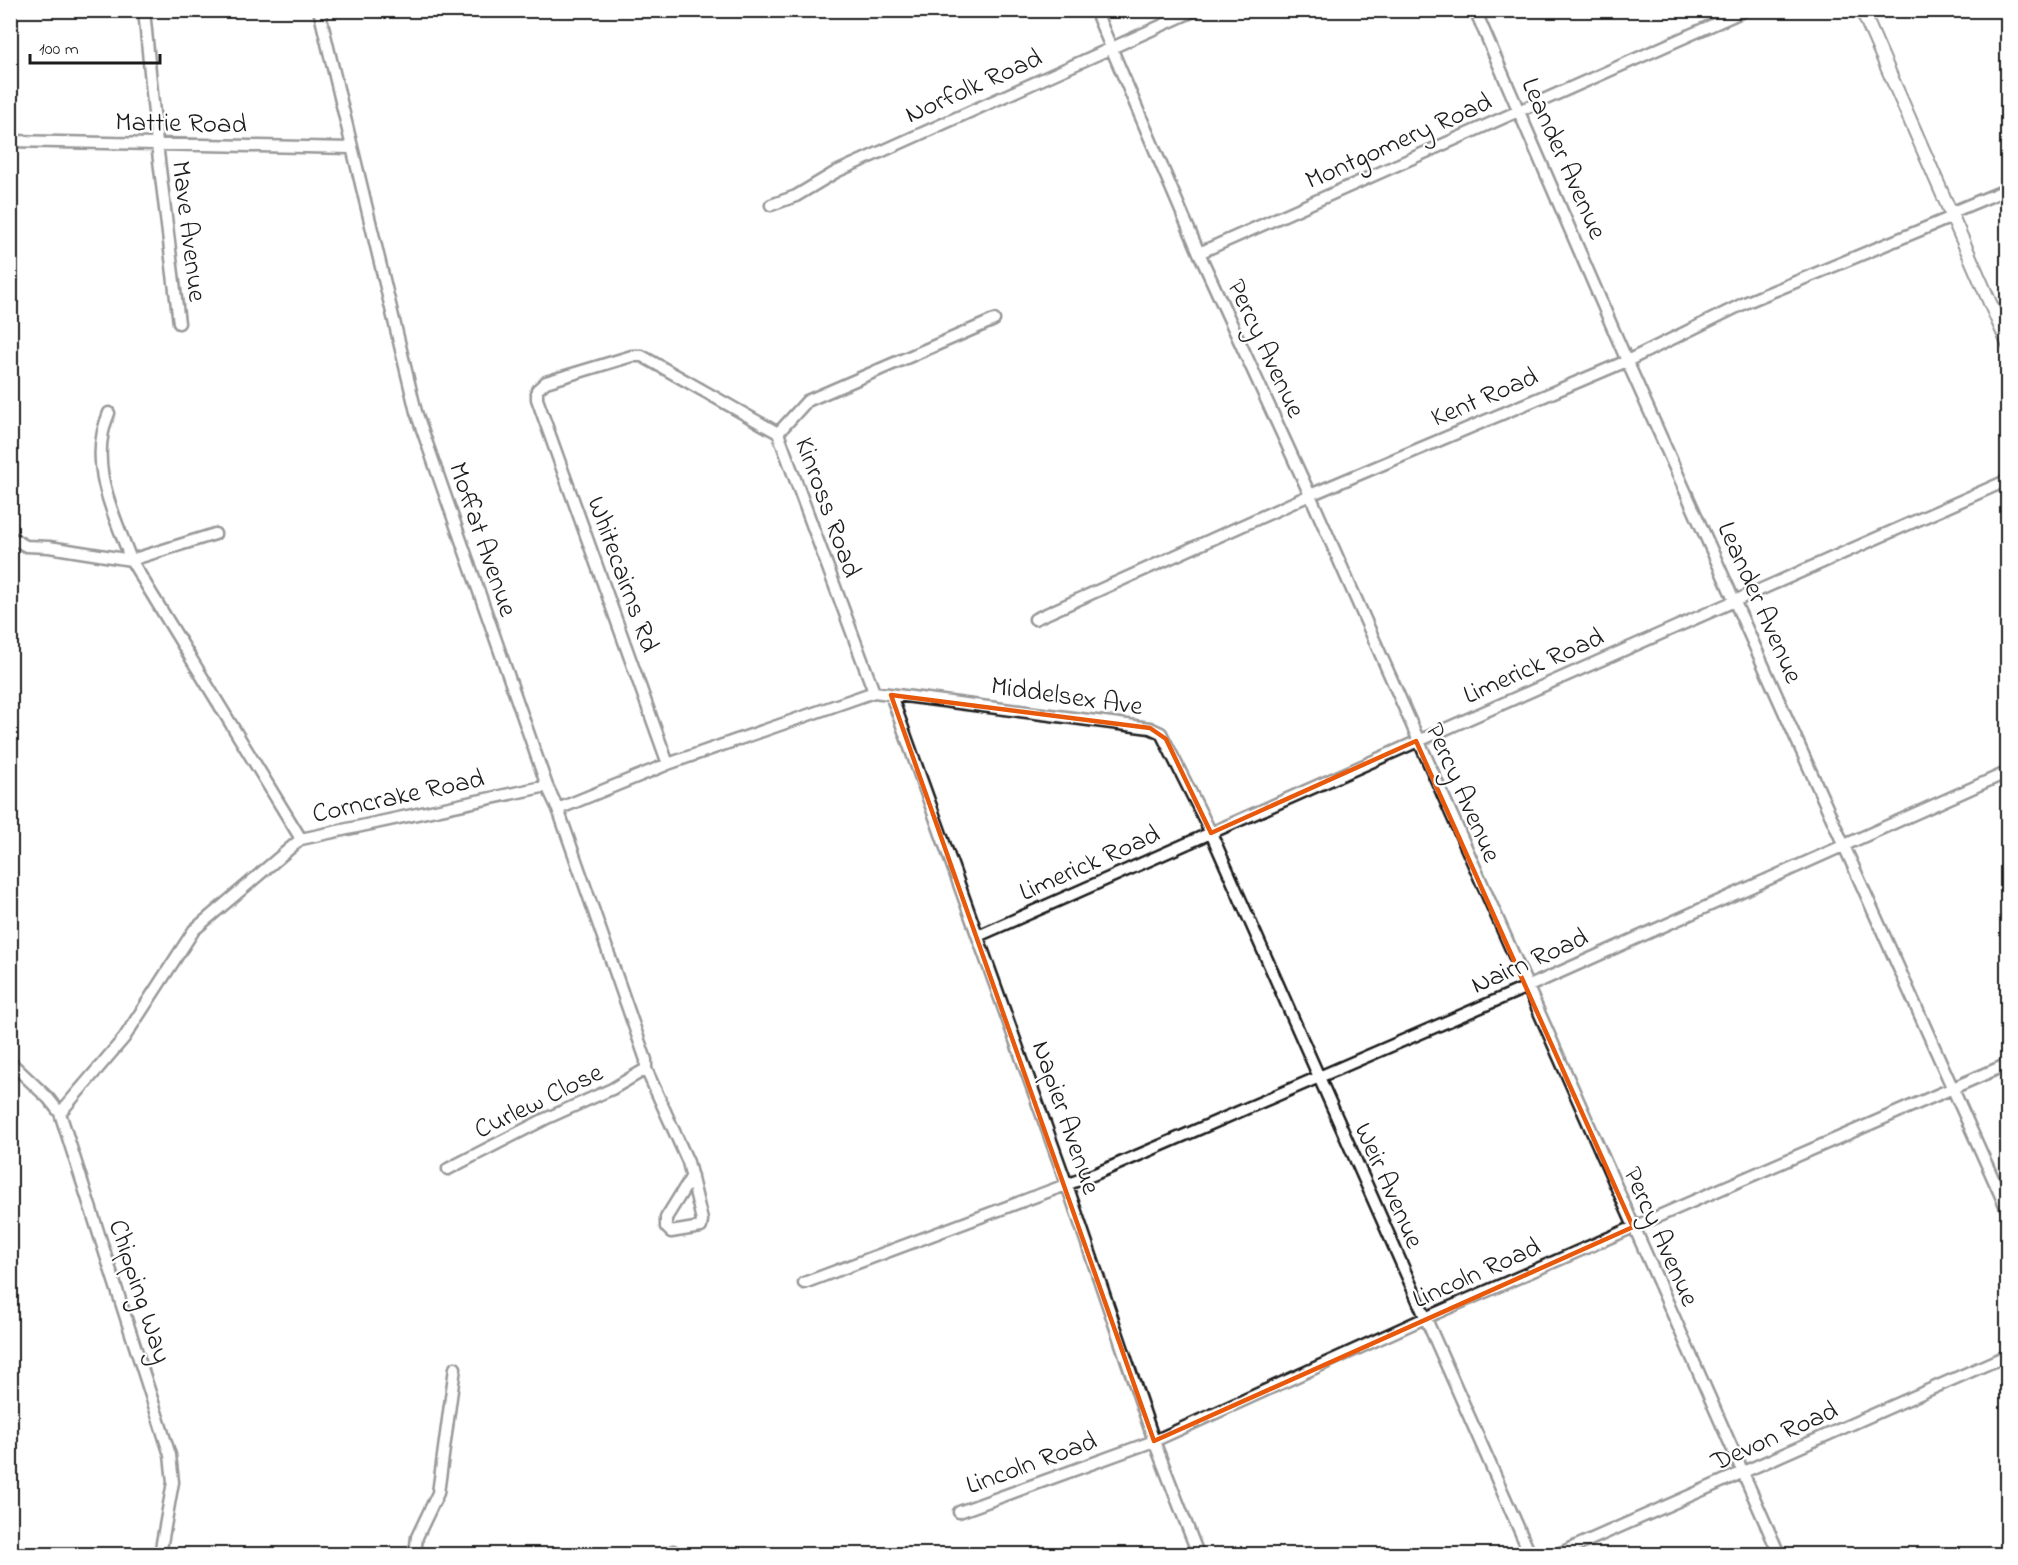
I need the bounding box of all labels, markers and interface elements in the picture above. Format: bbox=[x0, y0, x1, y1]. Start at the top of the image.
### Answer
scale bar bbox=[30, 27, 160, 65]
text: 100 m bbox=[39, 37, 79, 63]
street label: Norfolk Road bbox=[899, 40, 1049, 135]
street label: Leander Avenue bbox=[1510, 72, 1616, 247]
street label: Montgomery Road bbox=[1299, 84, 1499, 201]
street label: Mattie Road bbox=[115, 104, 247, 145]
street label: Mave Avenue bbox=[160, 159, 216, 305]
street label: Percy Avenue bbox=[1216, 273, 1314, 426]
street label: Kent Road bbox=[1425, 358, 1545, 438]
street label: Kinross Road bbox=[783, 432, 870, 583]
street label: Moffat Avenue bbox=[437, 457, 527, 623]
street label: Whitecairns Rd bbox=[575, 491, 668, 658]
street label: Leander Avenue bbox=[1706, 516, 1812, 691]
street label: Limerick Road bbox=[1457, 619, 1611, 716]
street label: Middelsex Ave bbox=[988, 668, 1146, 728]
street label: Percy Avenue bbox=[1414, 717, 1510, 870]
street label: Corncrake Road bbox=[309, 760, 488, 835]
street label: Limerick Road bbox=[1013, 816, 1167, 913]
street label: Nairn Road bbox=[1465, 919, 1595, 1005]
street label: Napier Avenue bbox=[1020, 1036, 1109, 1201]
street label: Curlew Close bbox=[468, 1054, 611, 1150]
street label: Weir Avenue bbox=[1343, 1117, 1433, 1256]
street label: Percy Avenue bbox=[1612, 1161, 1708, 1314]
street label: Chipping Way bbox=[97, 1215, 180, 1369]
street label: Lincoln Road bbox=[1407, 1229, 1547, 1320]
street label: Devon Road bbox=[1704, 1392, 1845, 1483]
street label: Lincoln Road bbox=[961, 1423, 1103, 1506]

